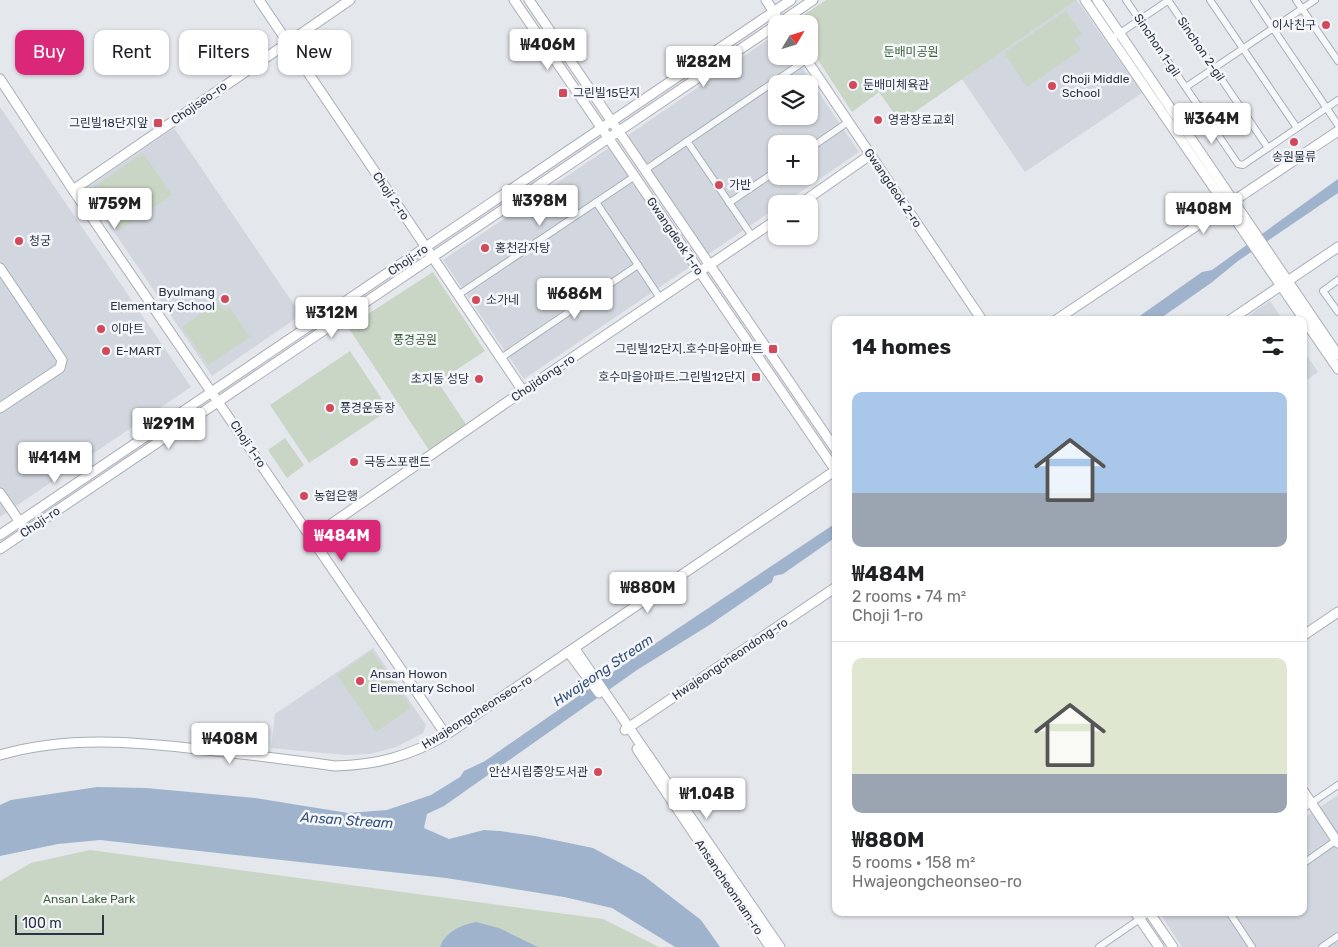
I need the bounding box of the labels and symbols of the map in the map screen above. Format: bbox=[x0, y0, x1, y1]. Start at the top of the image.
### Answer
street label: Sinchon 1-gil bbox=[1131, 11, 1183, 79]
street label: Sinchon 2-gil bbox=[1174, 14, 1228, 84]
north arrow bbox=[768, 15, 818, 65]
place label: 이사친구 bbox=[1272, 18, 1316, 32]
marker: 이사친구 bbox=[1320, 19, 1332, 31]
pin: ₩406M bbox=[513, 28, 583, 71]
park label: 둔배미공원 bbox=[883, 45, 939, 59]
pin: ₩282M bbox=[669, 46, 739, 88]
place label: Choji Middle School bbox=[1062, 72, 1130, 100]
place label: 둔배미체육관 bbox=[863, 78, 929, 92]
street label: Chojiseo-ro bbox=[168, 79, 230, 127]
marker: 둔배미체육관 bbox=[847, 79, 859, 91]
marker: Choji Middle School bbox=[1046, 80, 1058, 92]
place label: 그린빌15단지 bbox=[573, 86, 640, 100]
marker: 그린빌15단지 bbox=[557, 87, 569, 99]
pin: ₩364M bbox=[1177, 102, 1247, 145]
place label: 영광장로교회 bbox=[888, 113, 954, 127]
marker: 영광장로교회 bbox=[872, 114, 884, 126]
place label: 그린빌18단지앞 bbox=[69, 116, 148, 130]
marker: 그린빌18단지앞 bbox=[152, 117, 164, 129]
marker: 송원물류 bbox=[1288, 136, 1300, 148]
street label: Gwangdeok 2-ro bbox=[861, 146, 925, 230]
place label: 송원물류 bbox=[1272, 150, 1316, 164]
street label: Choji 2-ro bbox=[370, 169, 412, 223]
place label: 가반 bbox=[729, 178, 751, 192]
marker: 가반 bbox=[713, 179, 725, 191]
pin: ₩398M bbox=[505, 184, 575, 227]
pin: ₩759M bbox=[80, 188, 150, 230]
pin: ₩408M bbox=[1169, 192, 1239, 235]
street label: Gwangdeok 1-ro bbox=[644, 194, 706, 278]
place label: 청궁 bbox=[29, 234, 51, 248]
marker: 청궁 bbox=[13, 235, 25, 247]
street label: Choji-ro bbox=[385, 241, 431, 278]
place label: 홍천감자탕 bbox=[495, 241, 550, 255]
marker: 홍천감자탕 bbox=[479, 242, 491, 254]
pin: ₩686M bbox=[540, 278, 610, 320]
place label: Byulmang Elementary School bbox=[110, 285, 215, 313]
marker: Byulmang Elementary School bbox=[219, 293, 231, 305]
place label: 소가네 bbox=[486, 293, 519, 307]
marker: 소가네 bbox=[470, 294, 482, 306]
pin: ₩312M bbox=[297, 296, 367, 339]
place label: 이마트 bbox=[111, 322, 144, 336]
marker: 이마트 bbox=[95, 323, 107, 335]
park label: 풍경공원 bbox=[393, 333, 437, 347]
place label: 그린빌12단지.호수마을아파트 bbox=[615, 342, 763, 356]
marker: 그린빌12단지.호수마을아파트 bbox=[767, 343, 779, 355]
place label: E-MART bbox=[116, 344, 161, 358]
marker: E-MART bbox=[100, 345, 112, 357]
street label: Chojidong-ro bbox=[509, 352, 578, 404]
place label: 호수마을아파트.그린빌12단지 bbox=[598, 370, 746, 384]
marker: 호수마을아파트.그린빌12단지 bbox=[750, 371, 762, 383]
place label: 초지동 성당 bbox=[411, 372, 469, 386]
marker: 초지동 성당 bbox=[473, 373, 485, 385]
place label: 풍경운동장 bbox=[340, 401, 395, 415]
marker: 풍경운동장 bbox=[324, 402, 336, 414]
pin: ₩291M bbox=[134, 408, 204, 450]
street label: Choji 1-ro bbox=[227, 418, 269, 470]
pin: ₩414M bbox=[20, 442, 90, 484]
place label: 극동스포랜드 bbox=[364, 455, 430, 469]
marker: 극동스포랜드 bbox=[348, 456, 360, 468]
place label: 농협은행 bbox=[314, 489, 358, 503]
marker: 농협은행 bbox=[298, 490, 310, 502]
street label: Choji-ro bbox=[17, 503, 63, 540]
pin: ₩484M bbox=[307, 520, 377, 562]
pin: ₩880M bbox=[613, 572, 683, 614]
street label: Hwajeongcheondong-ro bbox=[670, 615, 790, 703]
water label: Hwajeong Stream bbox=[550, 631, 656, 710]
place label: Ansan Howon Elementary School bbox=[370, 667, 475, 695]
street label: Hwajeongcheonseo-ro bbox=[419, 672, 535, 752]
marker: Ansan Howon Elementary School bbox=[354, 675, 366, 687]
pin: ₩408M bbox=[195, 722, 265, 765]
place label: 안산시립중앙도서관 bbox=[489, 765, 588, 779]
marker: 안산시립중앙도서관 bbox=[592, 766, 604, 778]
pin: ₩1.04B bbox=[666, 778, 748, 820]
water label: Ansan Stream bbox=[299, 809, 394, 832]
street label: Ansancheonnam-ro bbox=[692, 837, 766, 937]
park label: Ansan Lake Park bbox=[43, 892, 136, 906]
scale bar bbox=[15, 912, 104, 935]

